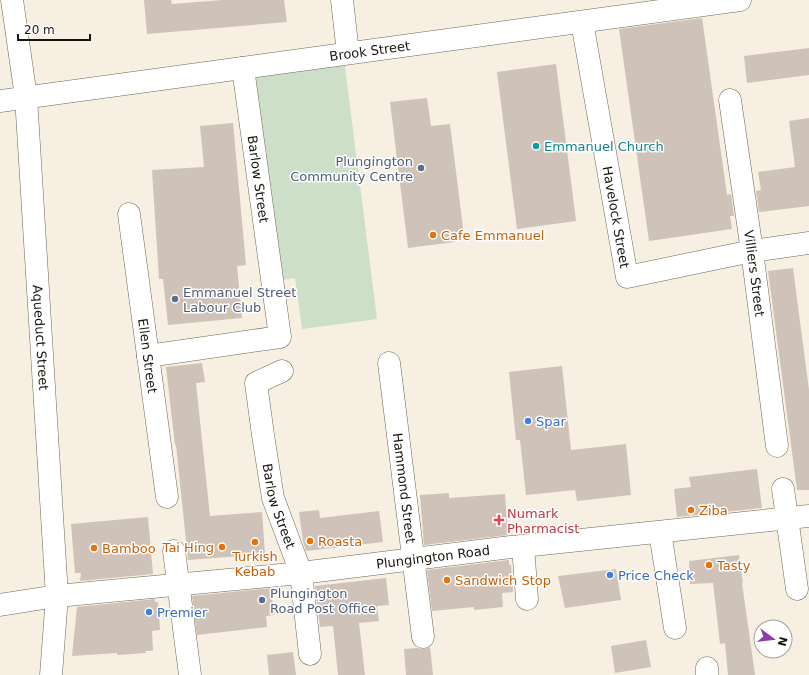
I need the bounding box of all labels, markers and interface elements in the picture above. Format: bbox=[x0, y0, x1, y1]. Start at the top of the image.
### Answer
scale bar bbox=[18, 16, 90, 42]
text: 20 m bbox=[24, 23, 55, 37]
street label: Brook Street bbox=[328, 38, 411, 63]
street label: Barlow Street bbox=[244, 134, 272, 224]
place label: Emmanuel Church bbox=[544, 139, 664, 154]
marker: Emmanuel Church bbox=[531, 141, 541, 151]
place label: Plungington Community Centre bbox=[290, 154, 413, 184]
marker: Plungington Community Centre bbox=[416, 163, 426, 173]
street label: Havelock Street bbox=[600, 165, 633, 269]
place label: Cafe Emmanuel bbox=[441, 228, 544, 243]
street label: Villiers Street bbox=[742, 229, 768, 317]
marker: Cafe Emmanuel bbox=[428, 230, 438, 240]
street label: Aqueduct Street bbox=[30, 284, 52, 391]
place label: Emmanuel Street Labour Club bbox=[183, 285, 296, 315]
marker: Emmanuel Street Labour Club bbox=[170, 294, 180, 304]
street label: Ellen Street bbox=[136, 317, 160, 394]
place label: Spar bbox=[536, 414, 566, 429]
marker: Spar bbox=[523, 416, 533, 426]
street label: Hammond Street bbox=[390, 432, 419, 544]
street label: Barlow Street bbox=[260, 462, 299, 550]
place label: Ziba bbox=[699, 503, 728, 518]
marker: Ziba bbox=[686, 505, 696, 515]
place label: Numark Pharmacist bbox=[507, 506, 579, 536]
marker: Numark Pharmacist bbox=[494, 515, 504, 525]
place label: Roasta bbox=[318, 534, 362, 549]
marker: Roasta bbox=[305, 536, 315, 546]
marker: Turkish Kebab bbox=[250, 537, 260, 547]
place label: Tai Hing bbox=[162, 540, 214, 555]
place label: Bamboo bbox=[102, 541, 156, 556]
marker: Tai Hing bbox=[217, 542, 227, 552]
street label: Plungington Road bbox=[375, 542, 491, 571]
marker: Bamboo bbox=[89, 543, 99, 553]
place label: Turkish Kebab bbox=[231, 549, 278, 579]
place label: Tasty bbox=[716, 558, 751, 573]
marker: Tasty bbox=[704, 560, 714, 570]
place label: Price Check bbox=[618, 568, 694, 583]
marker: Price Check bbox=[605, 570, 615, 580]
place label: Sandwich Stop bbox=[455, 573, 551, 588]
marker: Sandwich Stop bbox=[442, 575, 452, 585]
place label: Plungington Road Post Office bbox=[270, 586, 376, 616]
marker: Plungington Road Post Office bbox=[257, 595, 267, 605]
place label: Premier bbox=[157, 605, 208, 620]
marker: Premier bbox=[144, 607, 154, 617]
north arrow bbox=[753, 619, 793, 659]
text: N bbox=[775, 635, 790, 648]

